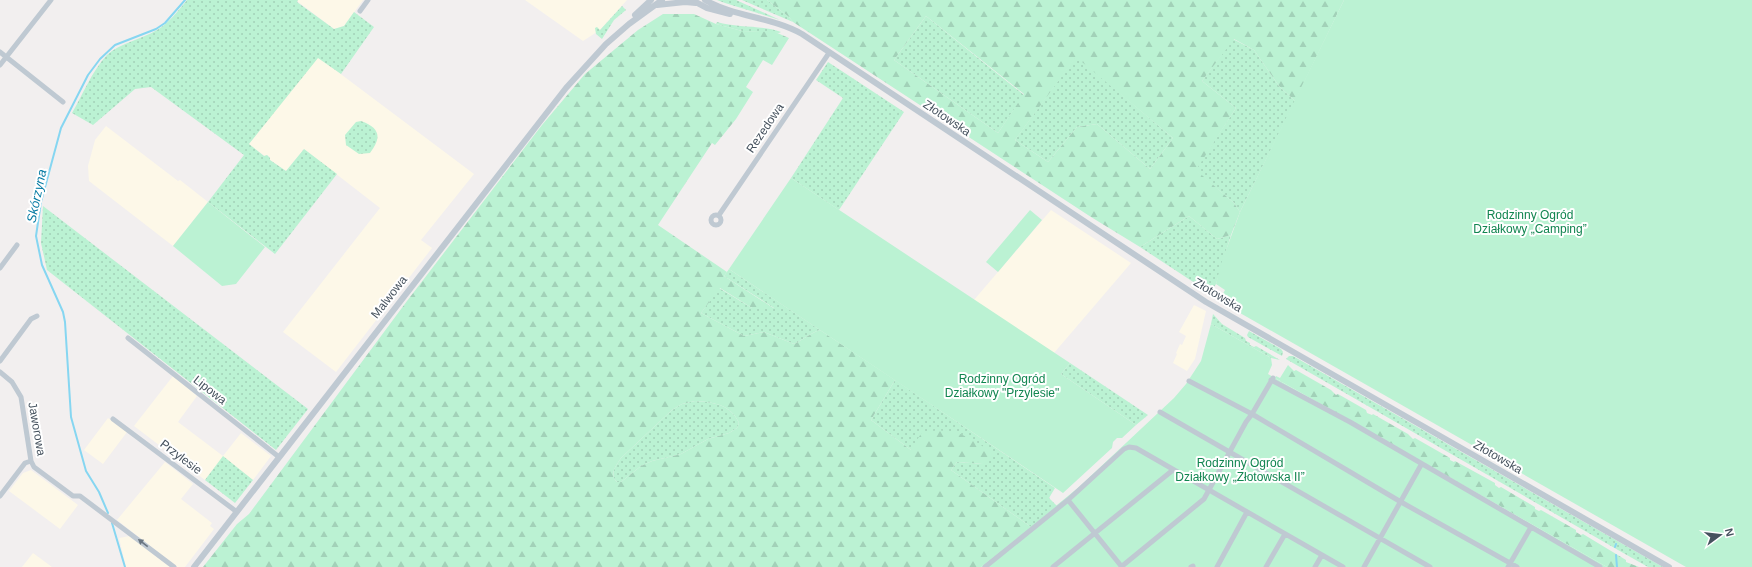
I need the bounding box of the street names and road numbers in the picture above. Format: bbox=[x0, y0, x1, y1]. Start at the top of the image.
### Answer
street label: Złotowska bbox=[921, 97, 974, 139]
street label: Rezedowa bbox=[743, 100, 787, 155]
street label: Malwowa bbox=[368, 273, 410, 321]
street label: Złotowska bbox=[1191, 275, 1245, 315]
street label: Lipowa bbox=[191, 373, 230, 407]
street label: Jaworowa bbox=[25, 401, 49, 457]
street label: Przylesie bbox=[157, 437, 205, 477]
street label: Złotowska bbox=[1471, 437, 1525, 477]

